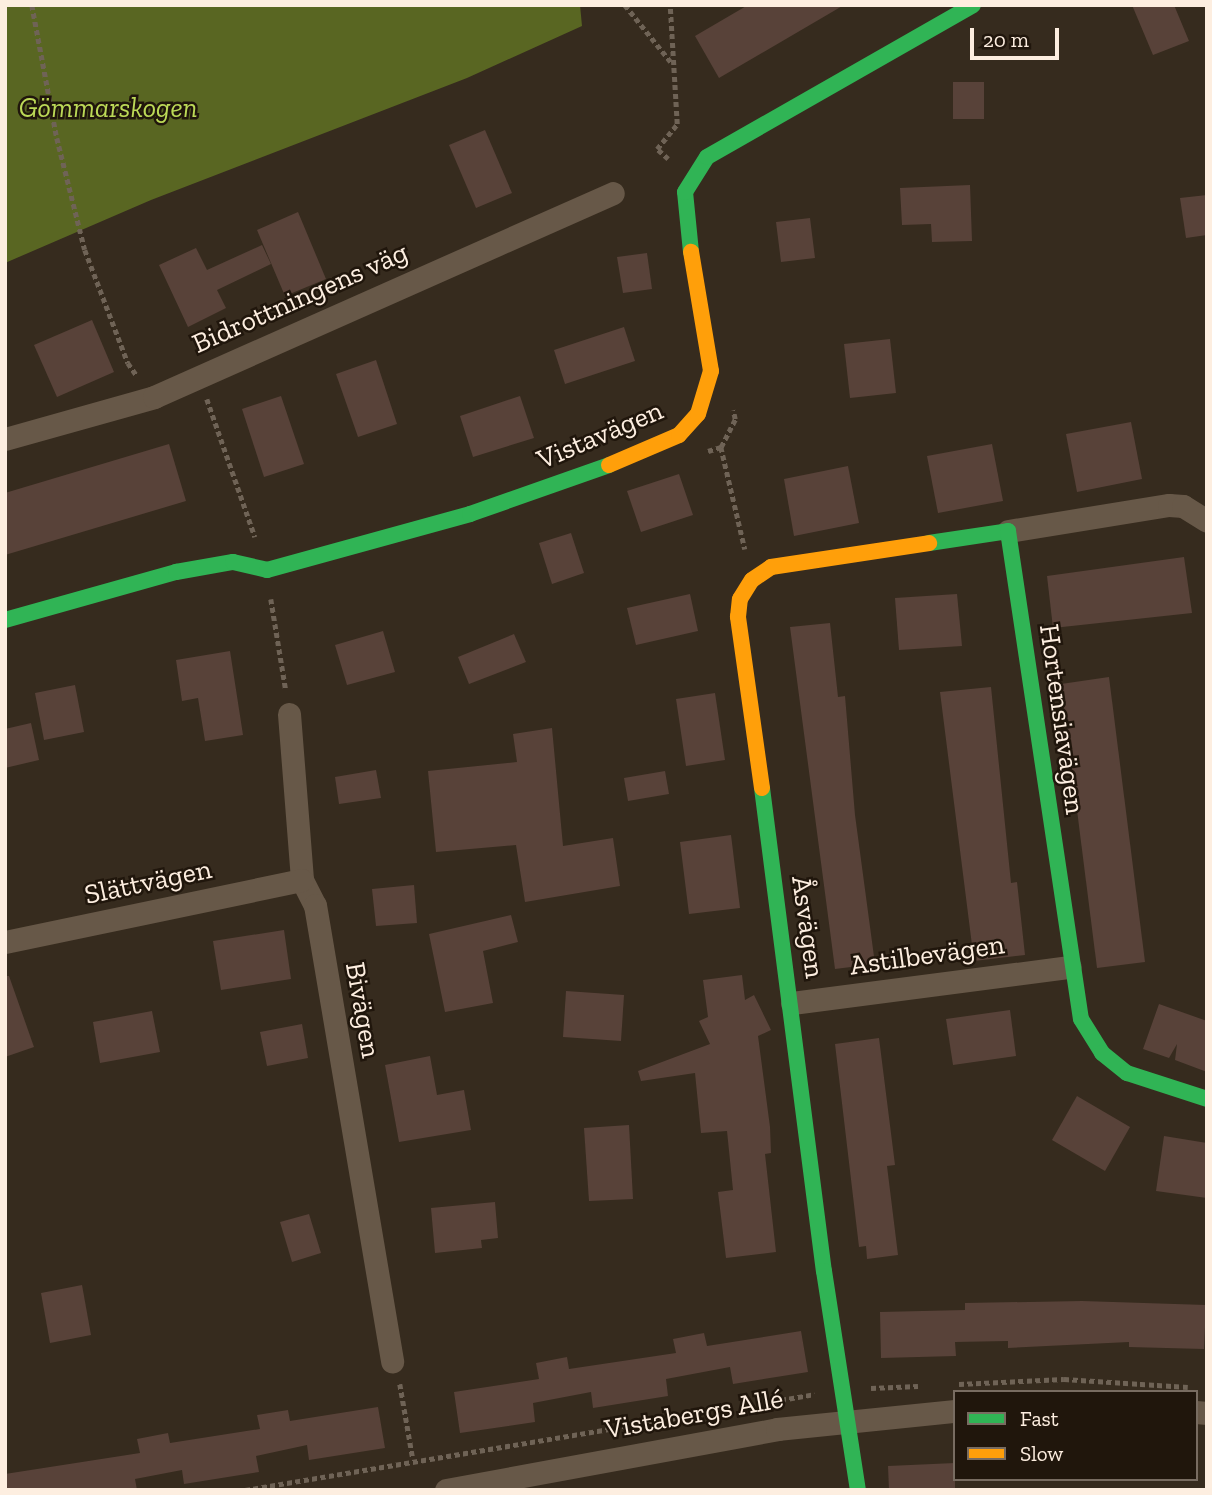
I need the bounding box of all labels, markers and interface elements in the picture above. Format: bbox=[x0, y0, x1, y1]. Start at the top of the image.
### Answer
scale bar bbox=[974, 14, 1063, 58]
text: 20 m bbox=[983, 27, 1029, 52]
park label: Gömmarskogen bbox=[19, 91, 197, 125]
street label: Bidrottningens väg bbox=[187, 235, 413, 361]
street label: Vistavägen bbox=[532, 393, 668, 477]
street label: Hortensiavägen bbox=[1032, 622, 1092, 816]
street label: Slättvägen bbox=[81, 852, 215, 912]
street label: Åsvägen bbox=[784, 874, 832, 980]
street label: Astilbevägen bbox=[847, 928, 1007, 982]
street label: Bivägen bbox=[338, 959, 388, 1061]
street label: Vistabergs Allé bbox=[602, 1382, 786, 1446]
legend bbox=[953, 1390, 1198, 1481]
text: Fast bbox=[1020, 1406, 1059, 1431]
text: Slow bbox=[1020, 1441, 1063, 1466]

